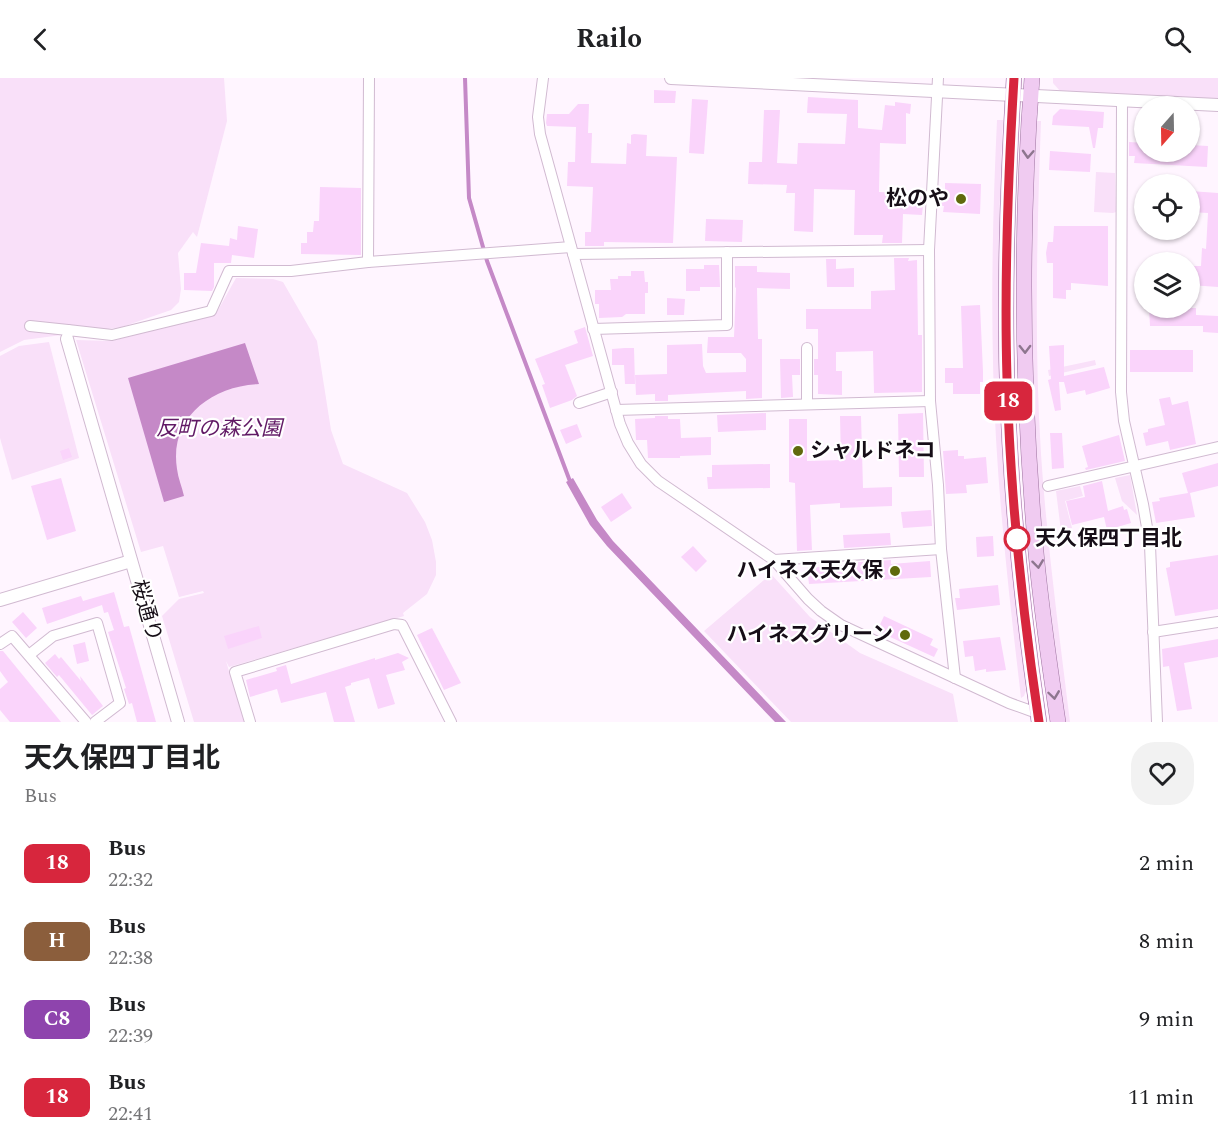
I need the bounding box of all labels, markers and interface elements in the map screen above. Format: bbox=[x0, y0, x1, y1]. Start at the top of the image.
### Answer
text: Railo bbox=[576, 18, 642, 60]
icon: back bbox=[24, 23, 57, 56]
icon: search bbox=[1161, 23, 1194, 56]
north arrow bbox=[1134, 96, 1200, 162]
map controls bbox=[1134, 96, 1200, 318]
one-way arrow bbox=[1021, 149, 1034, 158]
button: locate bbox=[1134, 174, 1200, 240]
place label: 松のや bbox=[886, 183, 949, 215]
marker: 松のや bbox=[954, 192, 968, 206]
button: layers bbox=[1134, 252, 1200, 318]
one-way arrow bbox=[1019, 344, 1031, 353]
line badge: 18 bbox=[981, 382, 1035, 420]
text: 18 bbox=[996, 385, 1020, 417]
park label: 反町の森公園 bbox=[156, 413, 285, 445]
place label: シャルドネコ bbox=[810, 435, 936, 467]
marker: シャルドネコ bbox=[791, 444, 805, 458]
place label: 天久保四丁目北 bbox=[1035, 523, 1182, 555]
marker: 天久保四丁目北 bbox=[1004, 526, 1030, 552]
place label: ハイネス天久保 bbox=[736, 555, 884, 587]
one-way arrow bbox=[1031, 560, 1044, 569]
marker: ハイネス天久保 bbox=[888, 564, 902, 578]
street label: 桜通り bbox=[122, 576, 170, 646]
place label: ハイネスグリーン bbox=[726, 619, 893, 651]
marker: ハイネスグリーン bbox=[898, 628, 912, 642]
one-way arrow bbox=[1047, 690, 1060, 700]
text: 天久保四丁目北 bbox=[24, 737, 220, 780]
button: heart bbox=[1131, 742, 1194, 805]
text: Bus bbox=[24, 781, 57, 811]
text: Bus bbox=[108, 832, 146, 865]
text: 18 bbox=[45, 847, 69, 879]
text: 2 min bbox=[1139, 847, 1194, 880]
text: 22:32 bbox=[108, 865, 153, 895]
text: Bus bbox=[108, 910, 146, 943]
text: H bbox=[48, 925, 66, 957]
text: 8 min bbox=[1139, 925, 1194, 958]
text: 22:38 bbox=[108, 943, 153, 973]
text: Bus bbox=[108, 988, 146, 1021]
text: C8 bbox=[44, 1003, 70, 1035]
text: 9 min bbox=[1139, 1003, 1194, 1036]
text: 22:39 bbox=[108, 1021, 153, 1051]
text: Bus bbox=[108, 1066, 146, 1099]
text: 18 bbox=[45, 1081, 69, 1113]
text: 11 min bbox=[1128, 1081, 1194, 1114]
text: 22:41 bbox=[108, 1099, 153, 1129]

